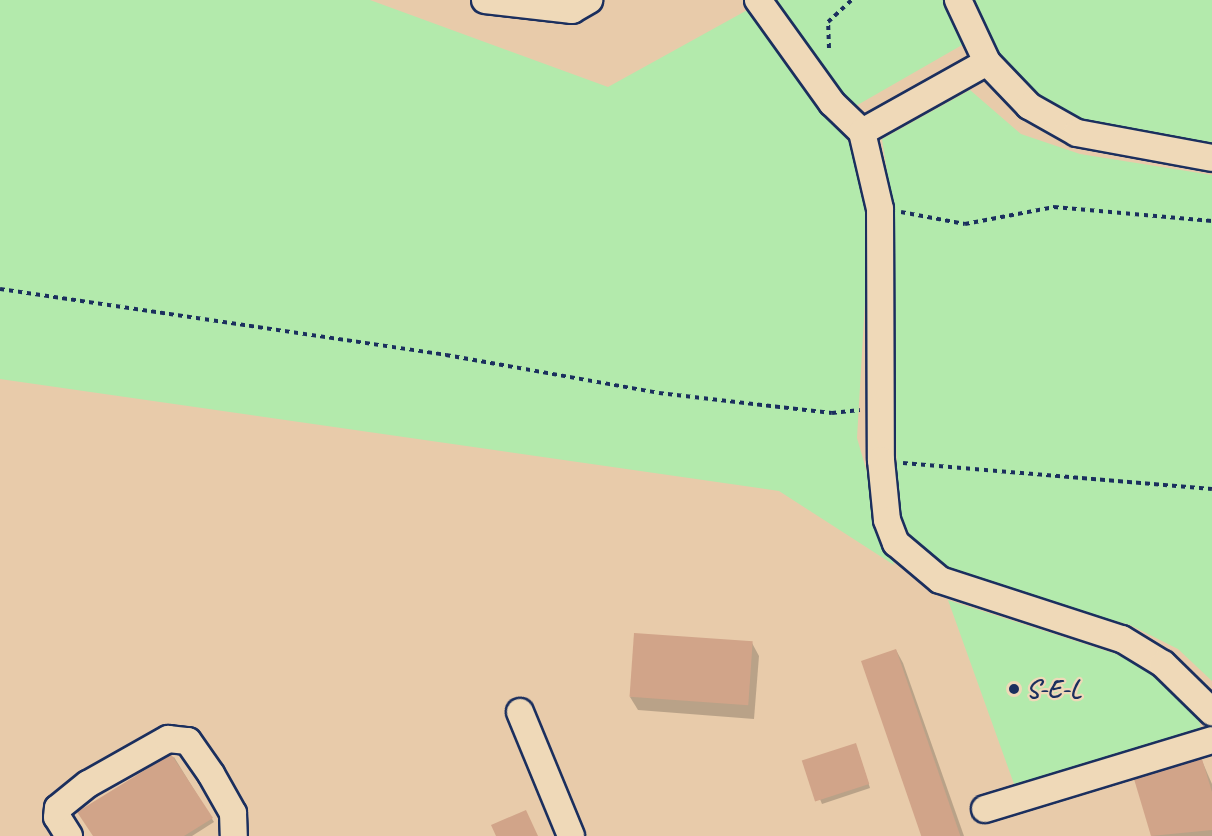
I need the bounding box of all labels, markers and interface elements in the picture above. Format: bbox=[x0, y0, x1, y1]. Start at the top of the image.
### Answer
place label: S-E-L bbox=[1026, 673, 1081, 705]
marker: S-E-L bbox=[1007, 682, 1021, 696]

